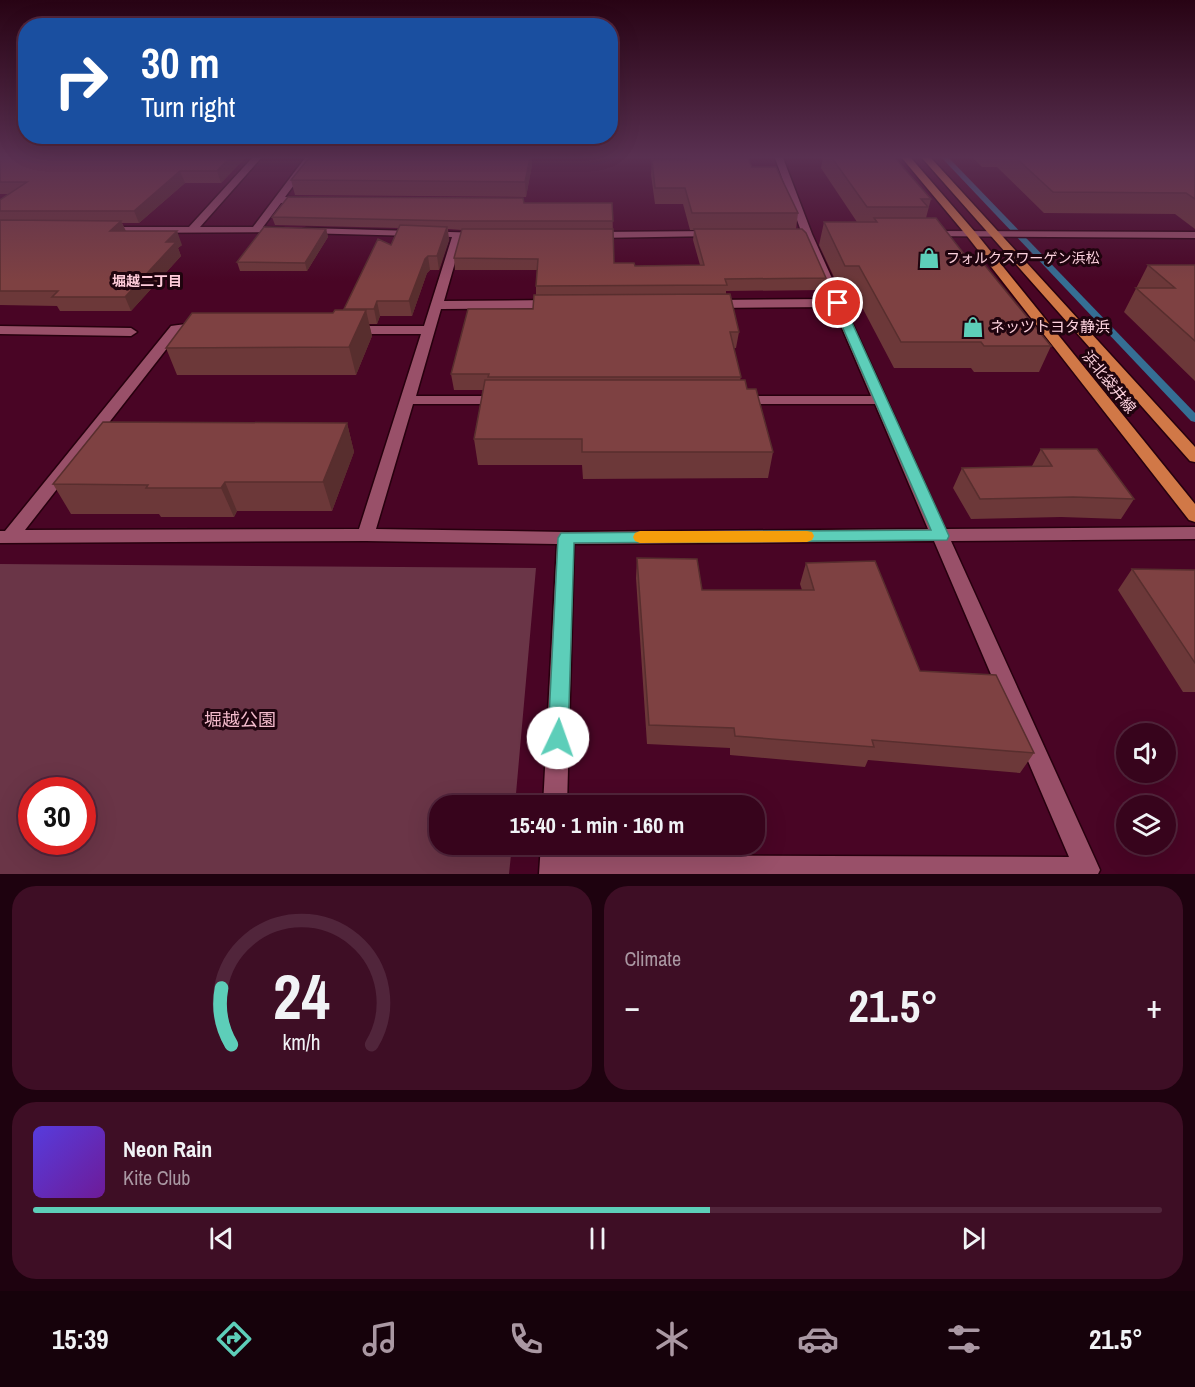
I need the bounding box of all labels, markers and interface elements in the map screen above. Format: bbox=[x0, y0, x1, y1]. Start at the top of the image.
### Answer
text: 30 m bbox=[141, 35, 220, 91]
icon: right bbox=[42, 42, 120, 120]
text: Turn right bbox=[141, 89, 235, 125]
shop icon: フォルクスワーゲン浜松 bbox=[917, 246, 941, 270]
place label: フォルクスワーゲン浜松 bbox=[946, 249, 1100, 267]
district label: 堀越二丁目 bbox=[112, 272, 182, 290]
pin bbox=[812, 277, 863, 328]
icon: arrive bbox=[821, 286, 854, 319]
shop icon: ネッツトヨタ静浜 bbox=[961, 315, 985, 339]
place label: ネッツトヨタ静浜 bbox=[990, 316, 1110, 337]
street label: 浜北袋井線 bbox=[1078, 346, 1141, 417]
position arrow bbox=[526, 706, 590, 770]
park label: 堀越公園 bbox=[204, 707, 276, 732]
map controls bbox=[1116, 723, 1176, 855]
button: sound bbox=[1116, 723, 1176, 783]
speed limit sign: 30 bbox=[18, 777, 96, 855]
button: layers bbox=[1116, 795, 1176, 855]
text: 15:40 · 1 min · 160 m bbox=[510, 810, 684, 840]
text: Climate bbox=[625, 945, 681, 972]
text: 24 bbox=[273, 954, 330, 1038]
text: 21.5° bbox=[848, 975, 938, 1036]
text: − bbox=[625, 984, 640, 1028]
text: + bbox=[1146, 984, 1162, 1028]
text: km/h bbox=[283, 1028, 321, 1057]
text: Neon Rain bbox=[123, 1134, 212, 1164]
text: Kite Club bbox=[123, 1164, 190, 1191]
icon: previous bbox=[205, 1222, 238, 1255]
icon: pause bbox=[581, 1222, 614, 1255]
icon: next bbox=[957, 1222, 990, 1255]
icon: directions bbox=[213, 1318, 255, 1360]
icon: music bbox=[359, 1318, 401, 1360]
icon: phone bbox=[505, 1318, 547, 1360]
icon: climate bbox=[651, 1318, 693, 1360]
icon: car bbox=[797, 1318, 839, 1360]
icon: filters bbox=[943, 1318, 985, 1360]
text: 15:39 bbox=[52, 1321, 109, 1357]
text: 21.5° bbox=[1089, 1321, 1143, 1357]

